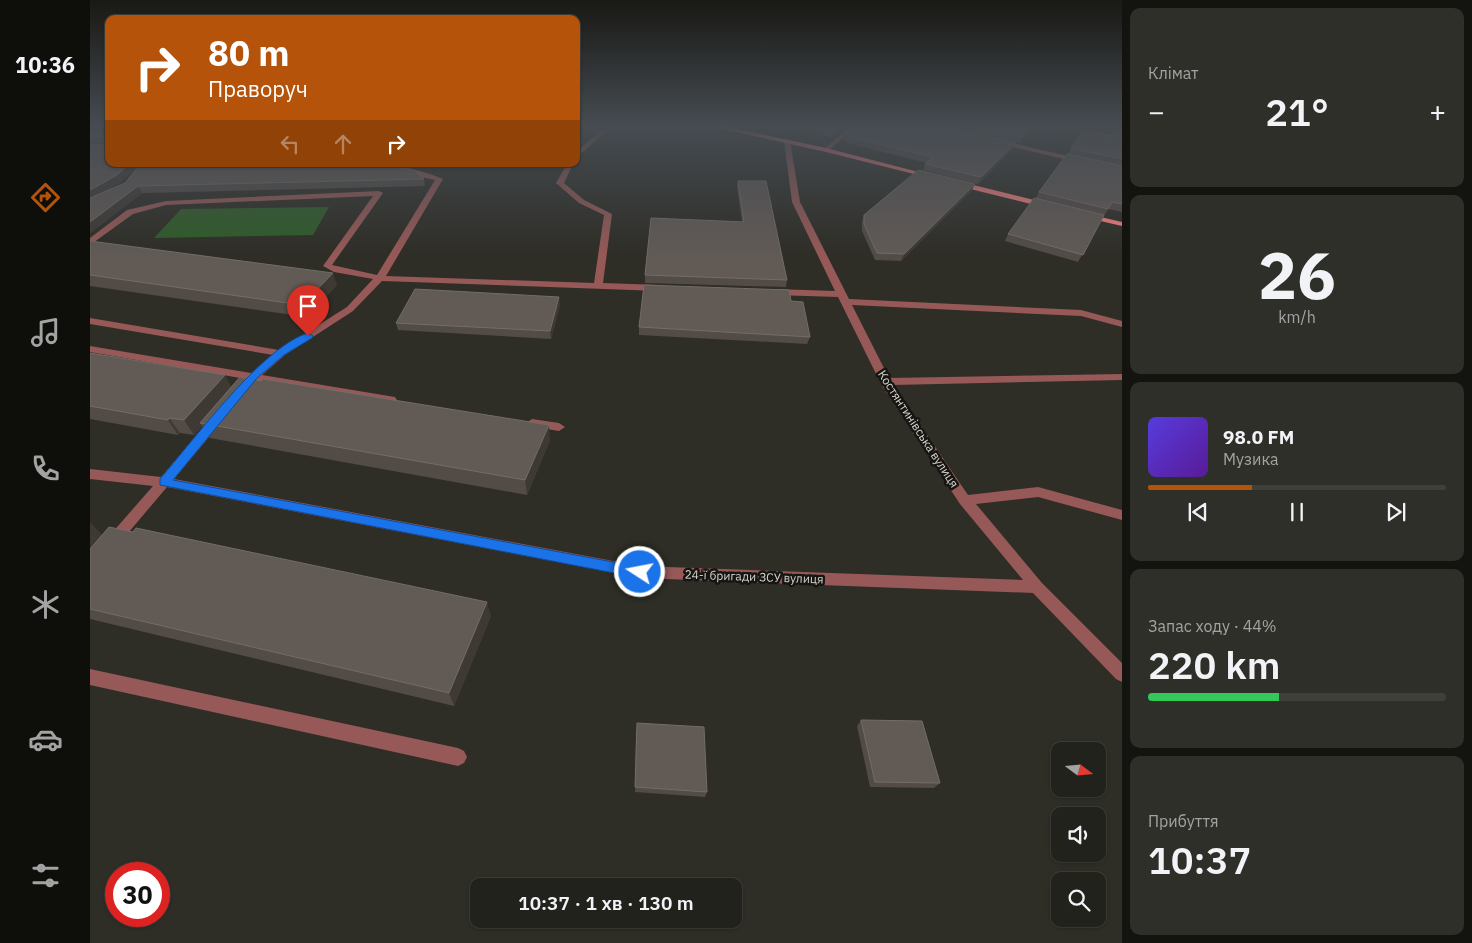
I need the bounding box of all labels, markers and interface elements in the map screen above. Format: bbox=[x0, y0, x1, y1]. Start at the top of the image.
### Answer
text: 80 m bbox=[208, 30, 290, 76]
icon: right bbox=[125, 35, 190, 100]
text: 10:36 bbox=[15, 50, 75, 79]
text: Клімат bbox=[1148, 63, 1199, 83]
text: Праворуч bbox=[208, 74, 308, 103]
text: 21° bbox=[1265, 87, 1329, 136]
text: − bbox=[1148, 93, 1165, 130]
text: + bbox=[1429, 93, 1446, 130]
icon: left bbox=[276, 130, 304, 158]
icon: ahead bbox=[329, 130, 357, 158]
icon: right bbox=[382, 130, 410, 158]
icon: directions bbox=[28, 180, 63, 215]
text: 26 bbox=[1258, 232, 1336, 317]
pin bbox=[287, 285, 329, 336]
icon: arrive bbox=[294, 292, 322, 320]
text: km/h bbox=[1278, 307, 1316, 327]
icon: music bbox=[28, 315, 63, 350]
street label: Костянтинівська вулиця bbox=[875, 367, 962, 490]
text: 98.0 FM bbox=[1223, 425, 1294, 449]
text: Музика bbox=[1223, 449, 1279, 469]
icon: phone bbox=[28, 451, 63, 486]
icon: previous bbox=[1184, 498, 1212, 526]
icon: pause bbox=[1283, 498, 1311, 526]
icon: next bbox=[1382, 498, 1410, 526]
position arrow bbox=[613, 545, 665, 597]
street label: 24-ї бригади ЗСУ вулиця bbox=[684, 567, 824, 586]
icon: climate bbox=[28, 587, 63, 622]
text: Запас ходу · 44% bbox=[1148, 616, 1277, 636]
text: 220 km bbox=[1148, 640, 1280, 689]
icon: car bbox=[28, 722, 63, 757]
north arrow bbox=[1051, 742, 1106, 798]
map controls bbox=[1051, 742, 1106, 927]
button: sound bbox=[1051, 807, 1106, 862]
text: Прибуття bbox=[1148, 811, 1219, 831]
text: 10:37 bbox=[1148, 835, 1251, 884]
icon: filters bbox=[28, 858, 63, 893]
speed limit sign: 30 bbox=[105, 862, 170, 927]
button: search bbox=[1051, 872, 1106, 927]
text: 10:37 · 1 хв · 130 m bbox=[518, 891, 694, 915]

